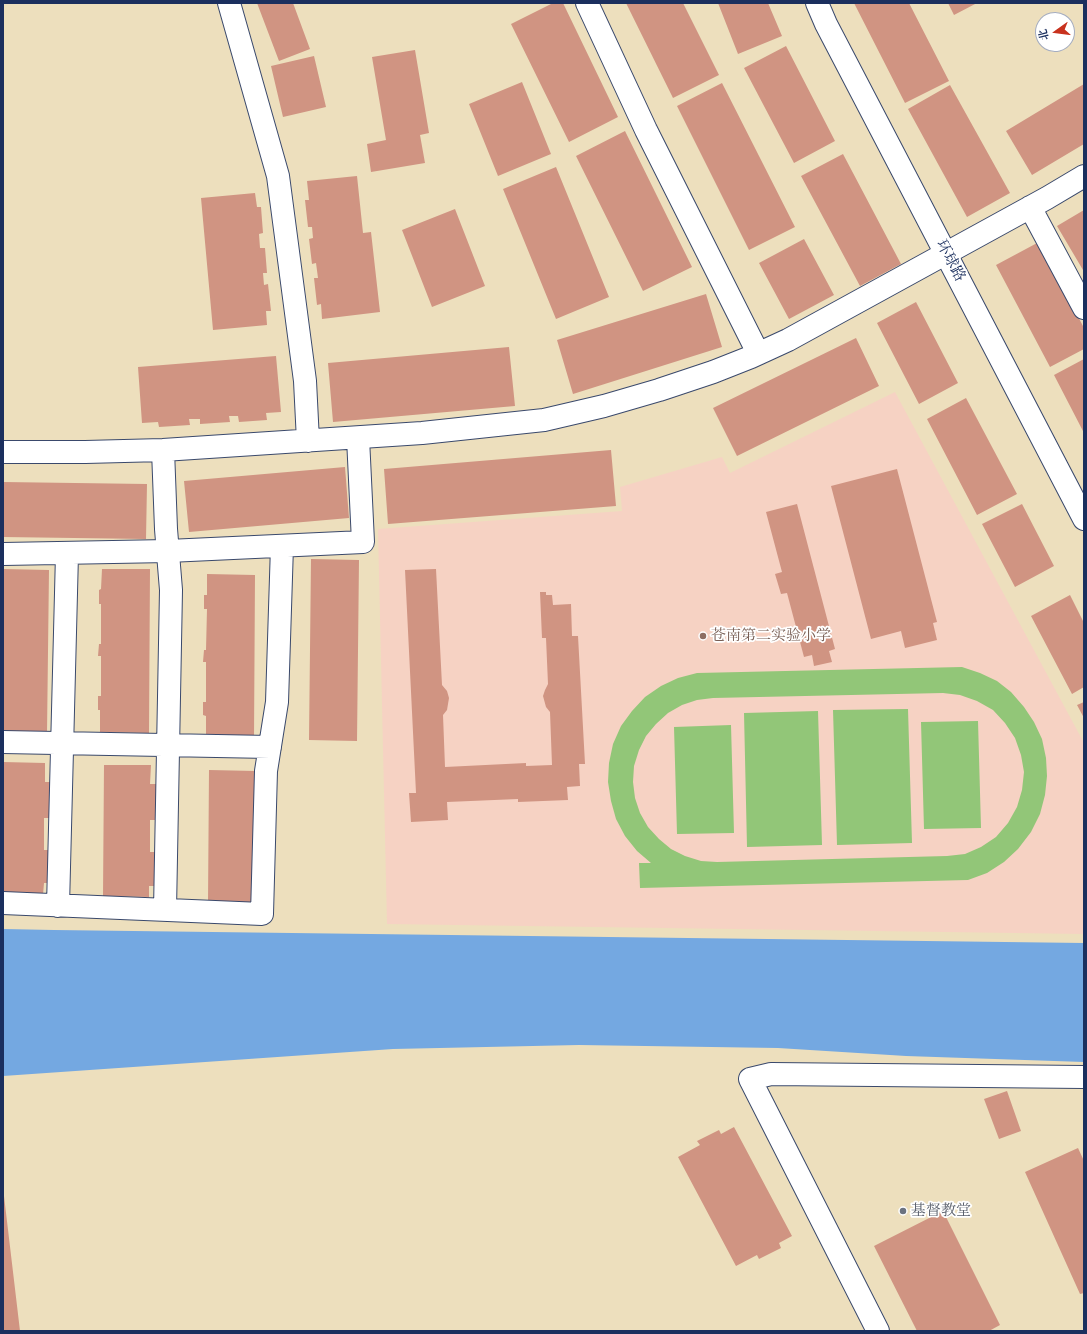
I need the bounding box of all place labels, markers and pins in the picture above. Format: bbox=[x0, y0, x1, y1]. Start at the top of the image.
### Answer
place label: 苍南第二实验小学 bbox=[711, 627, 831, 645]
marker: 苍南第二实验小学 bbox=[698, 631, 708, 641]
place label: 基督教堂 bbox=[911, 1202, 971, 1220]
marker: 基督教堂 bbox=[898, 1206, 908, 1216]

